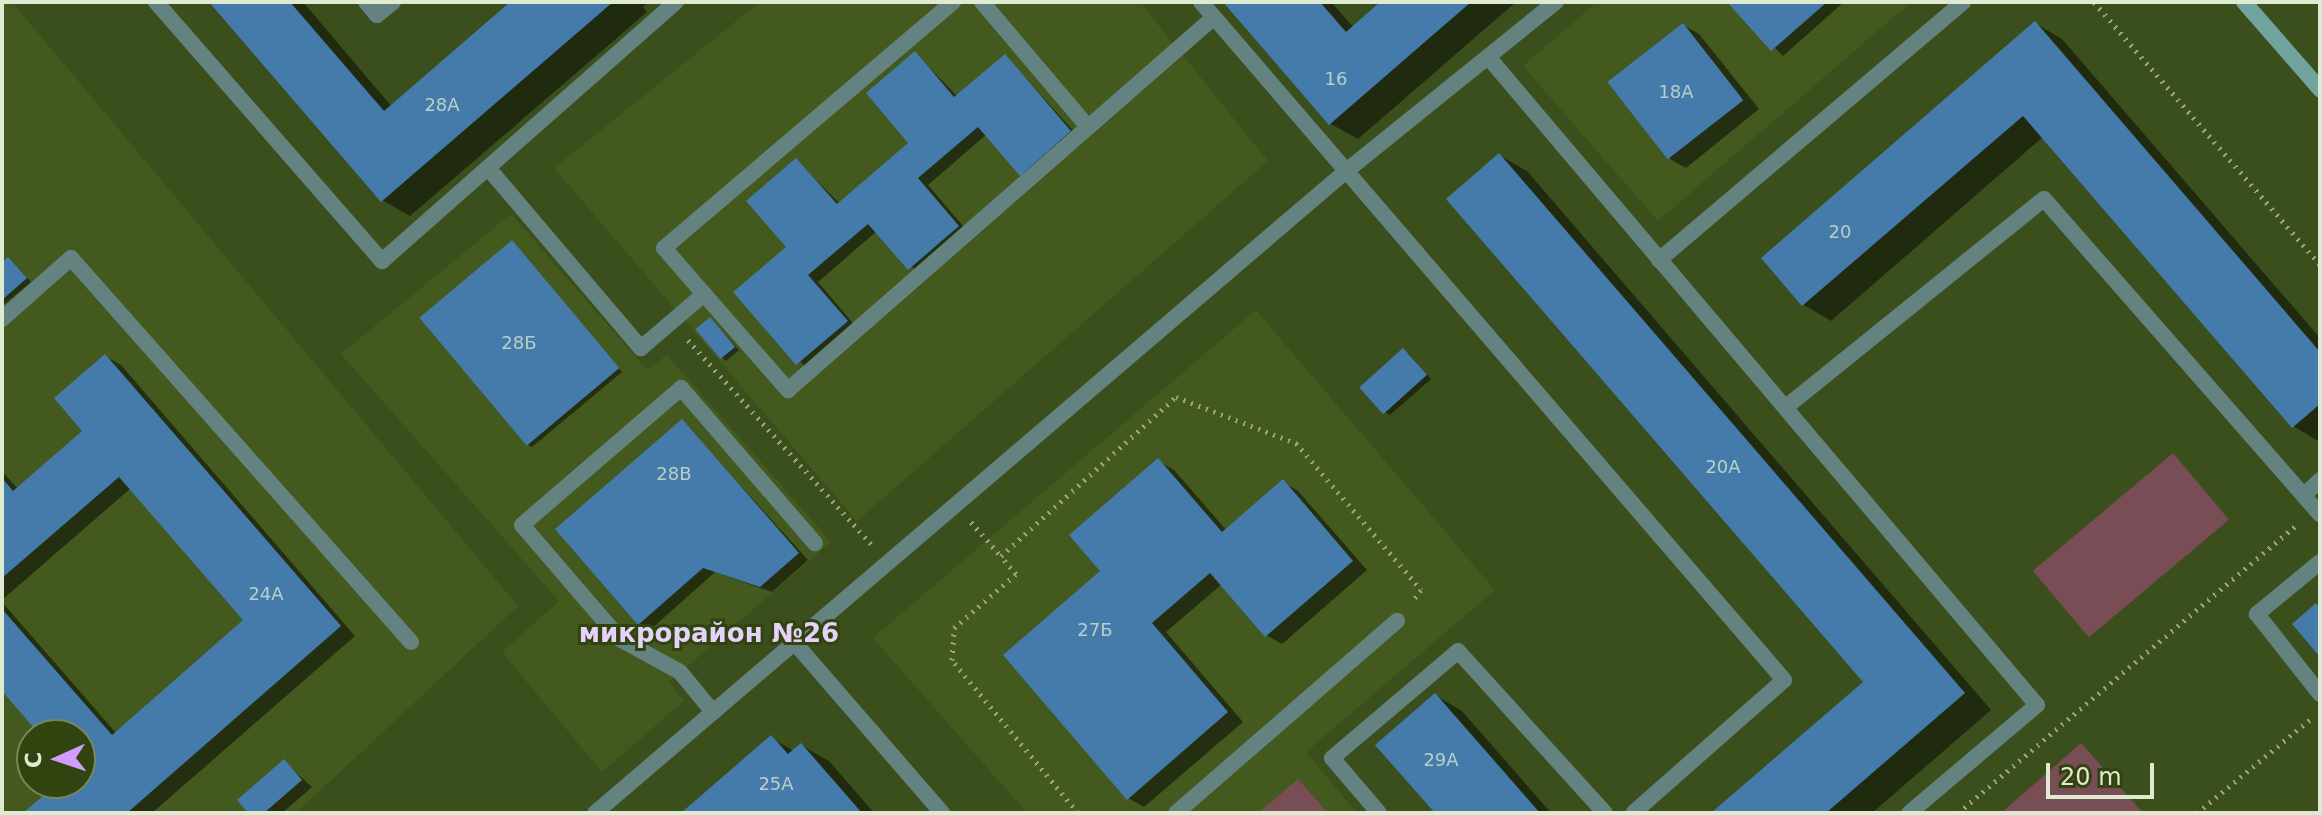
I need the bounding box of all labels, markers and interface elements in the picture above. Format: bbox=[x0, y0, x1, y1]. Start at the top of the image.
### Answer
house number: 16 bbox=[1325, 68, 1347, 90]
house number: 18А bbox=[1658, 81, 1694, 103]
house number: 28А bbox=[424, 94, 460, 116]
house number: 20 bbox=[1829, 221, 1851, 243]
house number: 28Б bbox=[501, 332, 537, 354]
house number: 20А bbox=[1705, 456, 1741, 478]
house number: 28В bbox=[656, 463, 692, 485]
house number: 24А bbox=[248, 583, 284, 605]
district label: микрорайон №26 bbox=[579, 618, 839, 650]
house number: 27Б bbox=[1077, 619, 1113, 641]
north arrow bbox=[16, 719, 96, 799]
scale bar bbox=[2050, 747, 2158, 797]
house number: 29А bbox=[1423, 749, 1459, 771]
text: С bbox=[21, 751, 46, 769]
text: 20 m bbox=[2060, 763, 2122, 791]
house number: 25А bbox=[758, 773, 794, 795]

